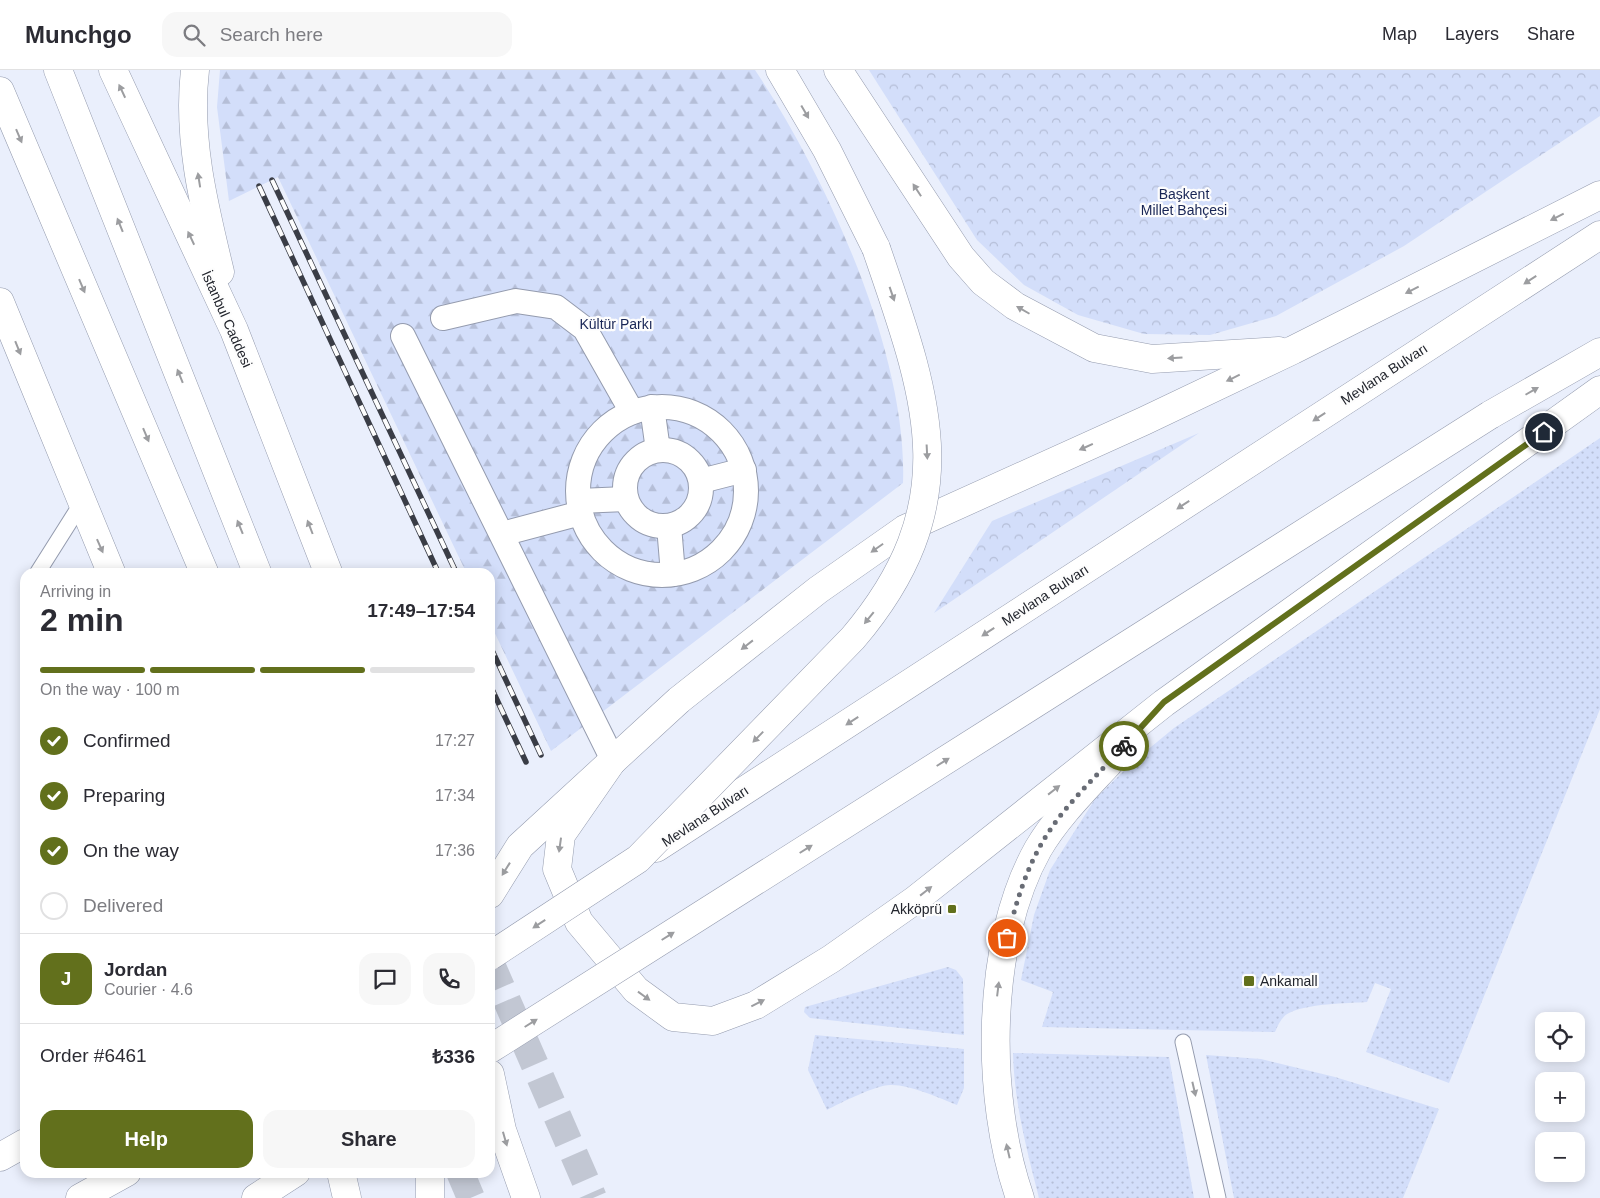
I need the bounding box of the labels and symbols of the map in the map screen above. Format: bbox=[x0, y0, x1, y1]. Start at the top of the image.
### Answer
one-way arrow bbox=[118, 84, 126, 98]
one-way arrow bbox=[801, 104, 809, 119]
one-way arrow bbox=[15, 129, 23, 144]
one-way arrow bbox=[195, 172, 203, 188]
one-way arrow bbox=[912, 183, 922, 196]
park label: Başkent Millet Bahçesi bbox=[1141, 186, 1227, 218]
one-way arrow bbox=[1550, 213, 1564, 221]
one-way arrow bbox=[116, 217, 124, 232]
one-way arrow bbox=[187, 231, 195, 245]
street label: İstanbul Caddesi bbox=[198, 268, 256, 370]
one-way arrow bbox=[1523, 276, 1536, 285]
one-way arrow bbox=[79, 279, 87, 293]
one-way arrow bbox=[1404, 286, 1419, 294]
one-way arrow bbox=[888, 287, 896, 302]
one-way arrow bbox=[1016, 306, 1029, 315]
park label: Kültür Parkı bbox=[579, 316, 653, 332]
one-way arrow bbox=[15, 340, 22, 355]
street label: Mevlana Bulvarı bbox=[1338, 340, 1430, 408]
one-way arrow bbox=[1166, 354, 1182, 362]
one-way arrow bbox=[175, 369, 183, 383]
one-way arrow bbox=[1226, 374, 1241, 383]
one-way arrow bbox=[1526, 386, 1539, 395]
pin bbox=[1523, 411, 1565, 453]
one-way arrow bbox=[1312, 412, 1326, 421]
one-way arrow bbox=[142, 428, 150, 442]
one-way arrow bbox=[924, 444, 932, 460]
one-way arrow bbox=[1079, 444, 1093, 452]
one-way arrow bbox=[1176, 500, 1189, 510]
one-way arrow bbox=[306, 519, 314, 534]
one-way arrow bbox=[235, 520, 243, 534]
one-way arrow bbox=[96, 539, 104, 554]
one-way arrow bbox=[871, 543, 884, 553]
street label: Mevlana Bulvarı bbox=[999, 561, 1091, 629]
one-way arrow bbox=[864, 612, 875, 625]
one-way arrow bbox=[981, 627, 994, 637]
one-way arrow bbox=[741, 640, 754, 651]
one-way arrow bbox=[845, 716, 858, 725]
courier bbox=[1099, 721, 1149, 771]
one-way arrow bbox=[752, 731, 764, 743]
one-way arrow bbox=[936, 757, 949, 767]
street label: Mevlana Bulvarı bbox=[659, 782, 751, 850]
one-way arrow bbox=[1047, 785, 1061, 795]
one-way arrow bbox=[556, 838, 564, 854]
one-way arrow bbox=[799, 845, 812, 854]
one-way arrow bbox=[501, 862, 510, 876]
one-way arrow bbox=[920, 885, 933, 896]
place label: Akköprü bbox=[891, 901, 942, 917]
marker: Akköprü bbox=[946, 903, 958, 915]
pin bbox=[986, 917, 1028, 959]
one-way arrow bbox=[532, 920, 546, 929]
one-way arrow bbox=[662, 932, 675, 941]
place label: Ankamall bbox=[1260, 973, 1318, 989]
marker: Ankamall bbox=[1242, 974, 1256, 988]
one-way arrow bbox=[994, 981, 1002, 997]
one-way arrow bbox=[637, 991, 651, 1001]
one-way arrow bbox=[751, 999, 765, 1007]
one-way arrow bbox=[525, 1019, 538, 1028]
one-way arrow bbox=[1190, 1082, 1198, 1097]
one-way arrow bbox=[501, 1131, 509, 1146]
one-way arrow bbox=[1004, 1143, 1012, 1158]

